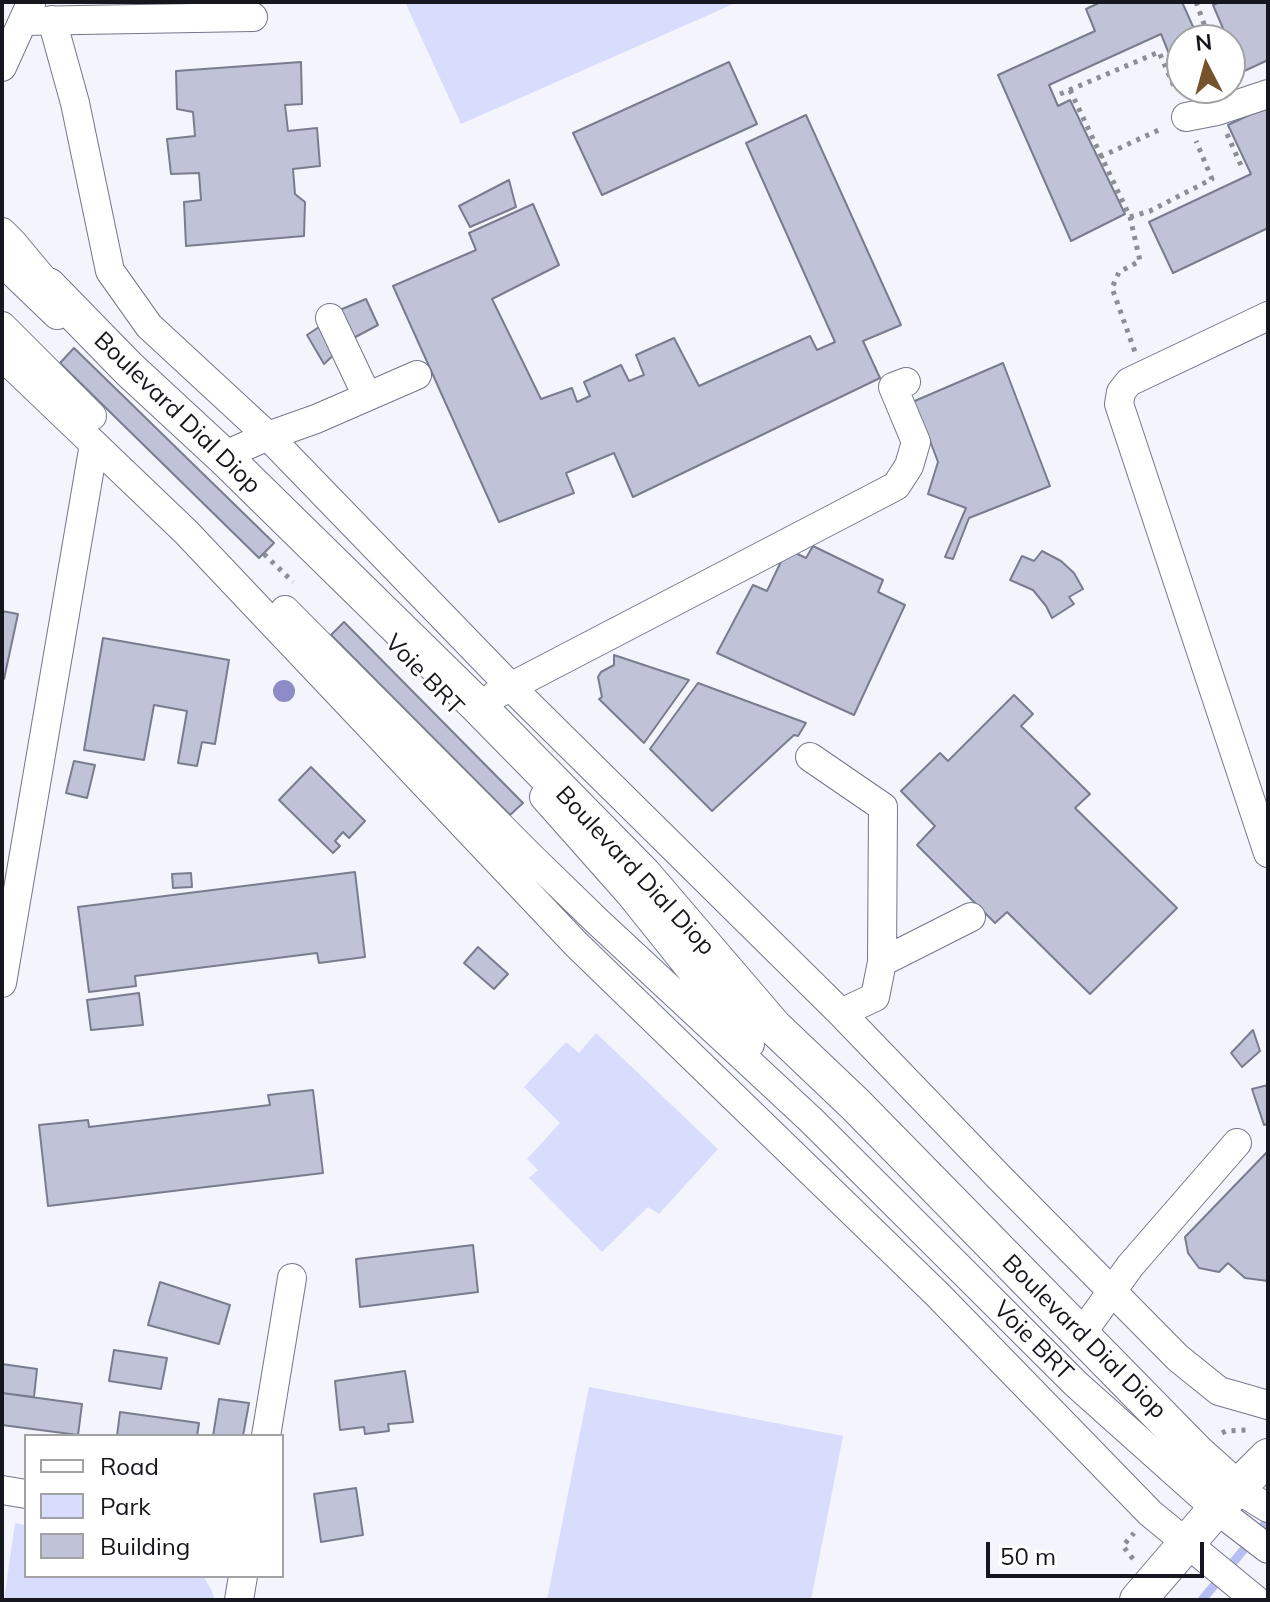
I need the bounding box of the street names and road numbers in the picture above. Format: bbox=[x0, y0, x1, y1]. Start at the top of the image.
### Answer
street label: Boulevard Dial Diop bbox=[88, 326, 266, 500]
street label: Voie BRT bbox=[379, 629, 469, 721]
street label: Boulevard Dial Diop bbox=[549, 781, 721, 961]
street label: Boulevard Dial Diop bbox=[996, 1249, 1172, 1425]
street label: Voie BRT bbox=[987, 1295, 1079, 1387]

